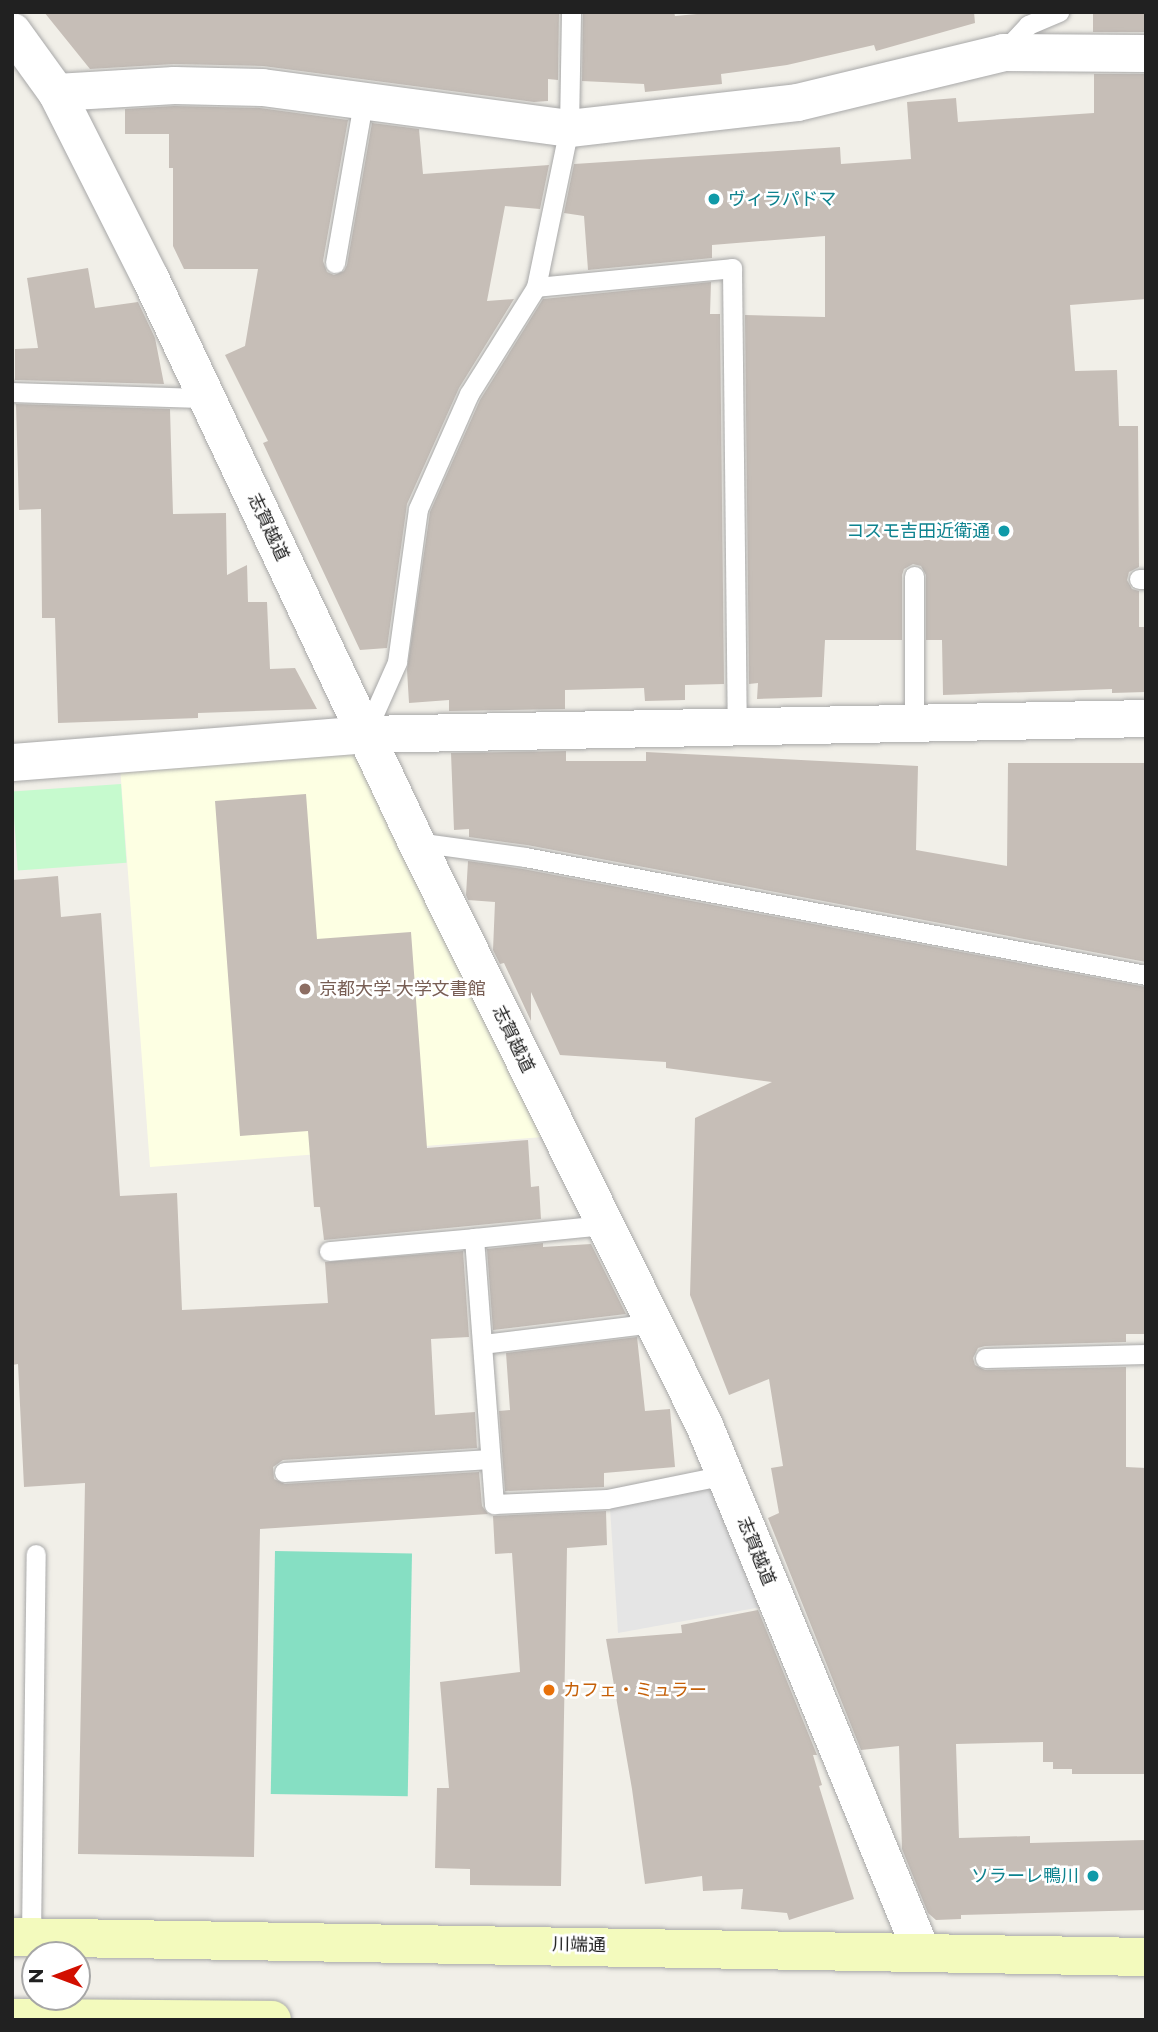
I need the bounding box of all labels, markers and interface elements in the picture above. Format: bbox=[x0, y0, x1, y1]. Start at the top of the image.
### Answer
place label: ヴィラパドマ bbox=[728, 188, 836, 210]
marker: ヴィラパドマ bbox=[706, 191, 722, 207]
street label: 志賀越道 bbox=[243, 490, 293, 564]
place label: コスモ吉田近衛通 bbox=[846, 520, 990, 542]
marker: コスモ吉田近衛通 bbox=[996, 523, 1012, 539]
place label: 京都大学 大学文書館 bbox=[319, 978, 486, 1000]
marker: 京都大学 大学文書館 bbox=[297, 981, 313, 997]
street label: 志賀越道 bbox=[488, 1002, 538, 1076]
street label: 志賀越道 bbox=[733, 1514, 779, 1588]
place label: カフェ・ミュラー bbox=[563, 1679, 707, 1701]
marker: カフェ・ミュラー bbox=[541, 1682, 557, 1698]
place label: ソラーレ鴨川 bbox=[971, 1865, 1079, 1887]
marker: ソラーレ鴨川 bbox=[1085, 1868, 1101, 1884]
street label: 川端通 bbox=[552, 1934, 606, 1956]
north arrow bbox=[21, 1941, 91, 2011]
text: N bbox=[25, 1968, 48, 1984]

